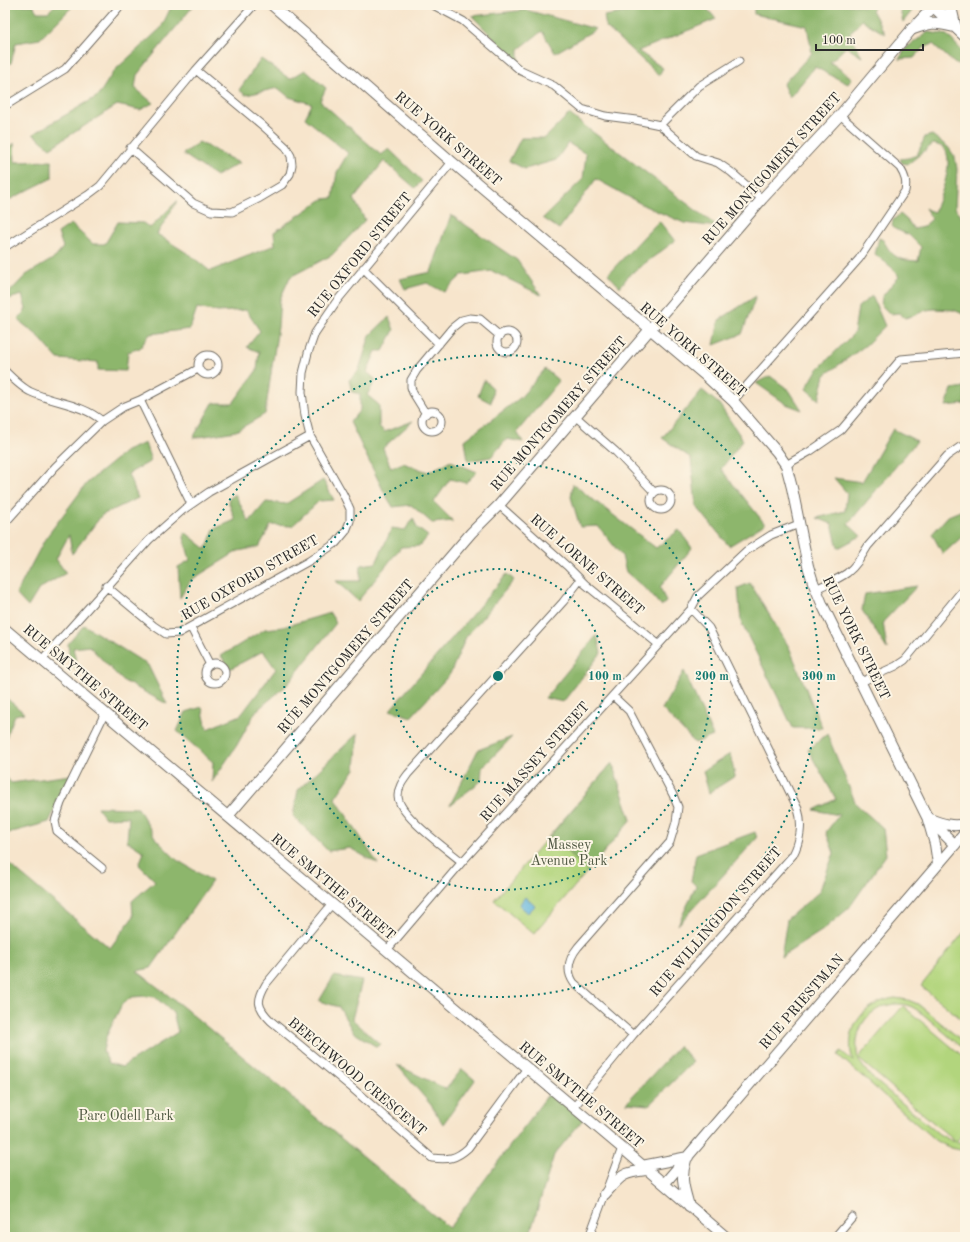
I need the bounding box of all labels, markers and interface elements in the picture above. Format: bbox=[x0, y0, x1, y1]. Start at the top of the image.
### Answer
scale bar bbox=[816, 26, 923, 52]
text: 100 m bbox=[822, 35, 856, 47]
street label: RUE YORK STREET bbox=[392, 89, 504, 189]
street label: RUE MONTGOMERY STREET bbox=[700, 90, 844, 248]
street label: RUE OXFORD STREET bbox=[305, 190, 415, 320]
street label: RUE YORK STREET bbox=[637, 300, 749, 400]
street label: RUE MONTGOMERY STREET bbox=[488, 334, 630, 494]
street label: RUE LORNE STREET bbox=[527, 512, 647, 618]
street label: RUE OXFORD STREET bbox=[179, 533, 321, 623]
street label: RUE YORK STREET bbox=[820, 574, 892, 702]
street label: RUE MONTGOMERY STREET bbox=[275, 577, 417, 737]
street label: RUE SMYTHE STREET bbox=[20, 622, 150, 734]
centre of rings bbox=[491, 669, 505, 683]
text: 100 m bbox=[588, 671, 622, 683]
text: 200 m bbox=[695, 671, 729, 683]
text: 300 m bbox=[802, 671, 836, 683]
street label: RUE MASSEY STREET bbox=[478, 699, 592, 825]
street label: RUE SMYTHE STREET bbox=[268, 831, 398, 943]
park label: Massey Avenue Park bbox=[530, 838, 608, 868]
street label: RUE WILLINGDON STREET bbox=[647, 845, 785, 999]
street label: RUE PRIESTMAN bbox=[757, 952, 847, 1052]
street label: BEECHWOOD CRESCENT bbox=[285, 1015, 429, 1139]
street label: RUE SMYTHE STREET bbox=[516, 1039, 646, 1151]
park label: Parc Odell Park bbox=[78, 1109, 174, 1123]

